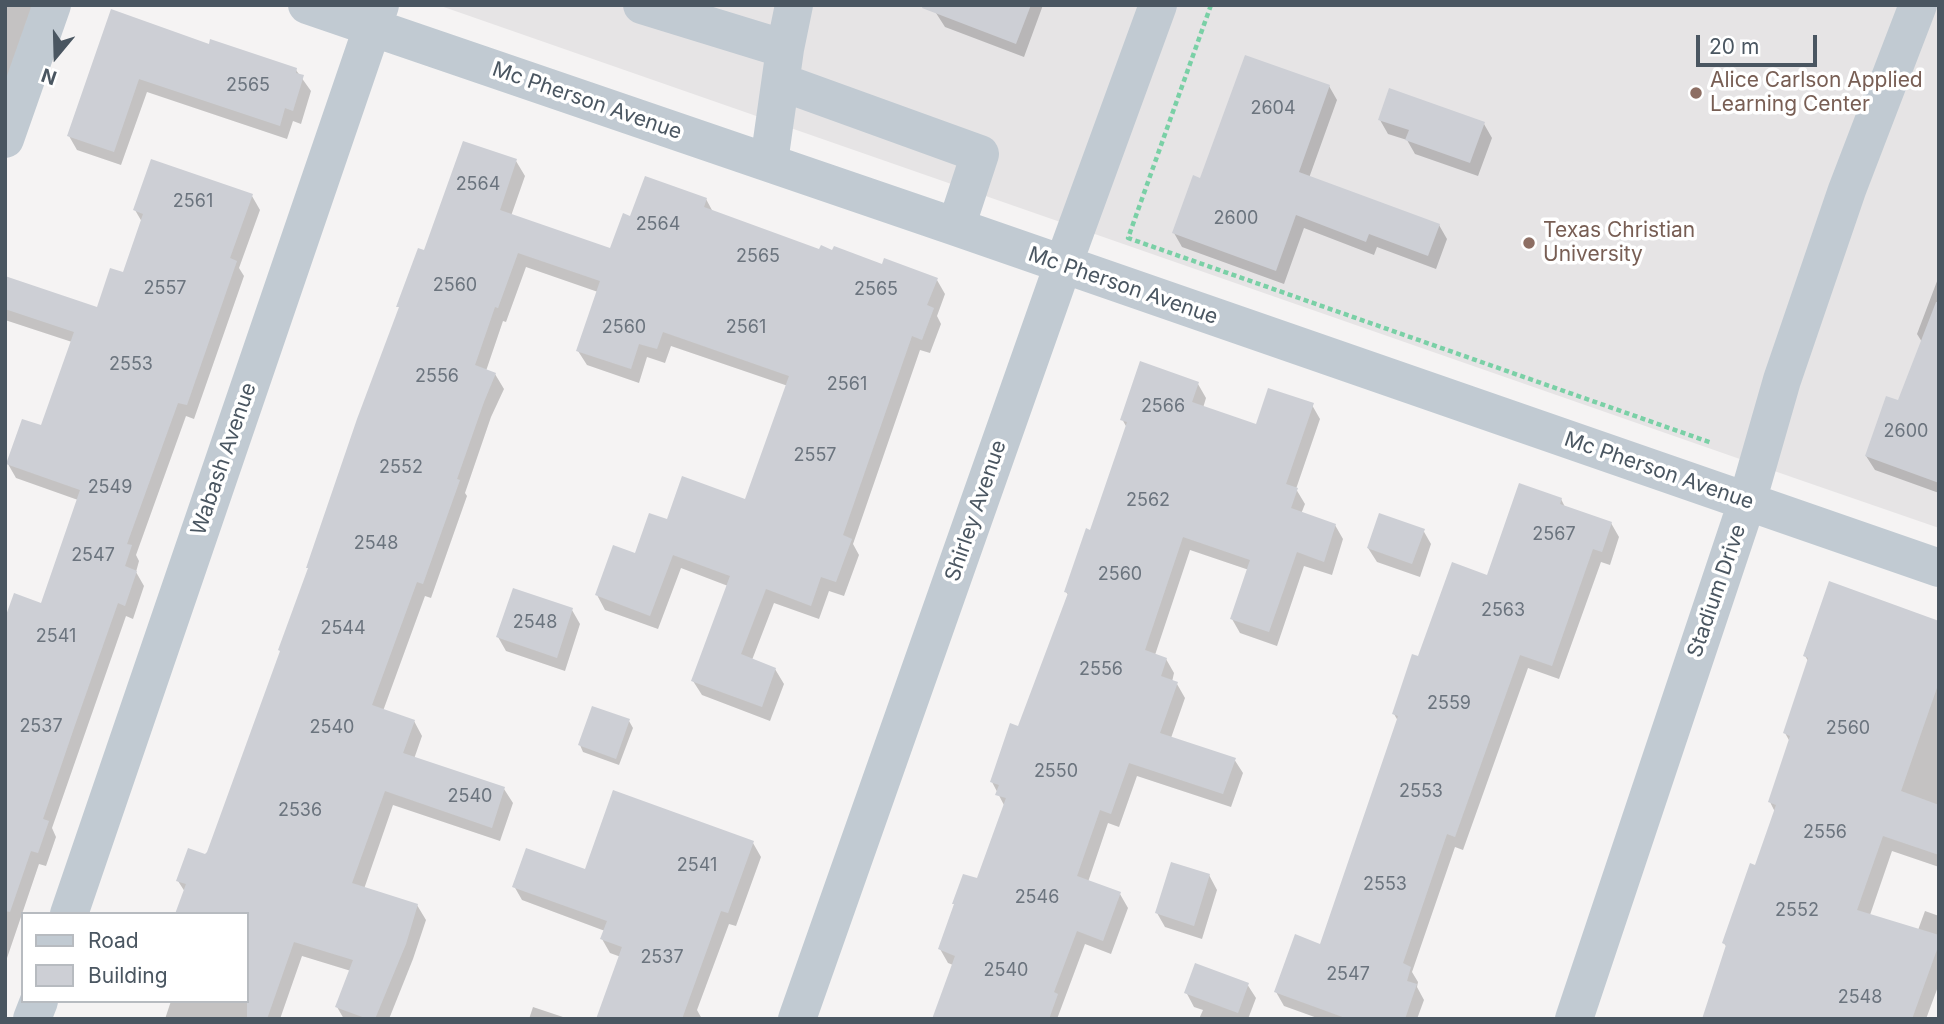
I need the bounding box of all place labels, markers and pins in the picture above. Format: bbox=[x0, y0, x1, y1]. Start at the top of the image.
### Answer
place label: Alice Carlson Applied Learning Center bbox=[1710, 68, 1923, 118]
marker: Alice Carlson Applied Learning Center bbox=[1688, 85, 1704, 101]
place label: Texas Christian University bbox=[1543, 218, 1695, 268]
marker: Texas Christian University bbox=[1521, 235, 1537, 251]

